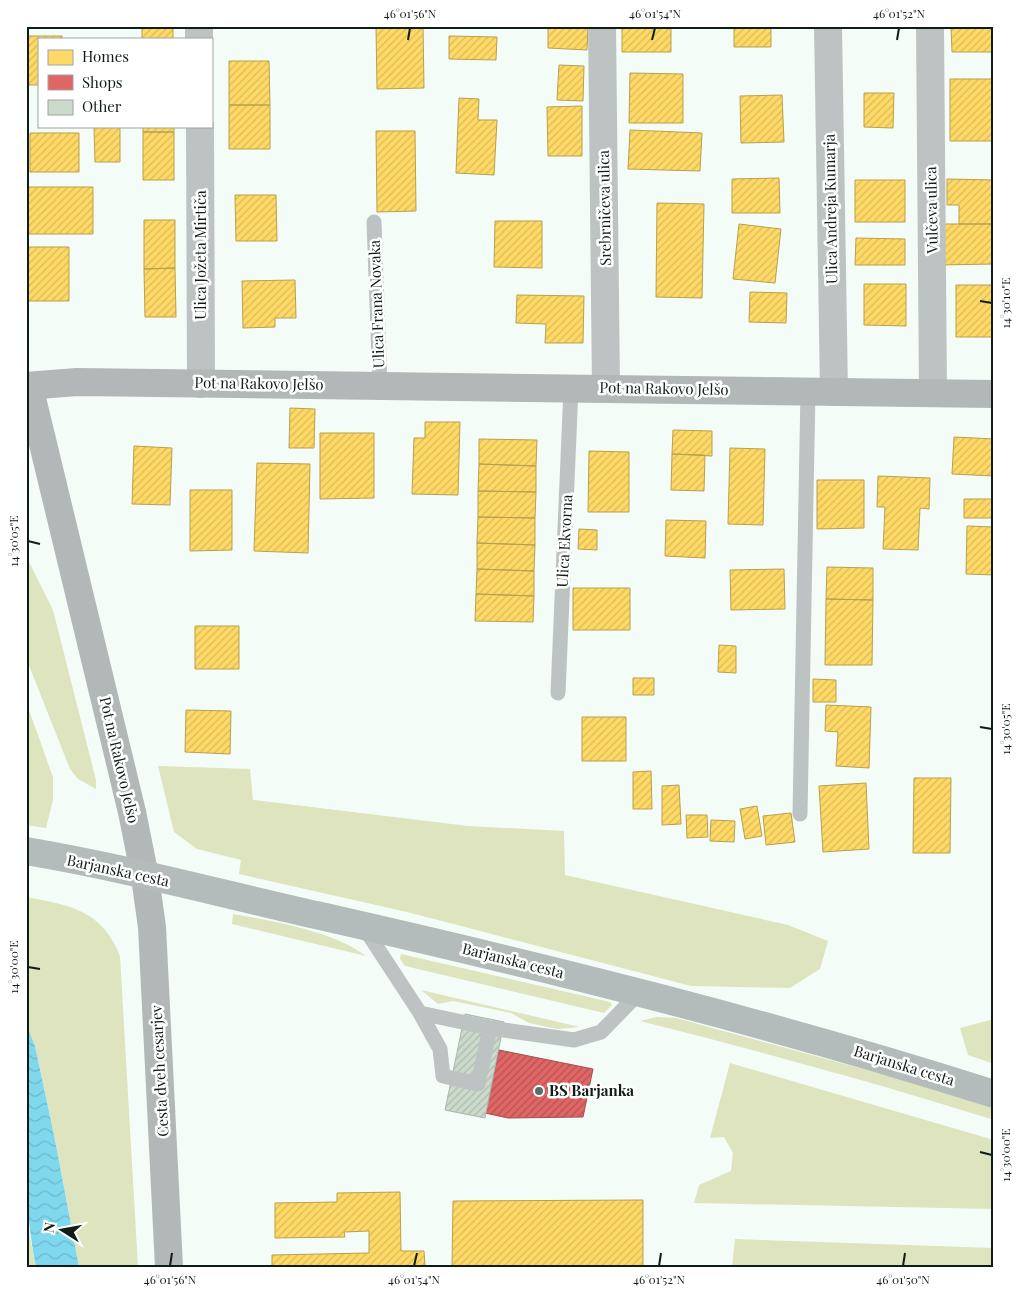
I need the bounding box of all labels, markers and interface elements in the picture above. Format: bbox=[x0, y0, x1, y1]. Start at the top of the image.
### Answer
text: 46°01'56"N bbox=[384, 5, 437, 21]
text: 46°01'54"N bbox=[629, 5, 682, 21]
text: 46°01'52"N bbox=[873, 5, 926, 21]
legend bbox=[38, 38, 212, 128]
text: Homes bbox=[82, 46, 129, 66]
text: Shops bbox=[82, 72, 123, 92]
text: Other bbox=[82, 96, 122, 116]
street label: Ulica Andreja Kumarja bbox=[819, 133, 841, 284]
street label: Srebrničeva ulica bbox=[593, 149, 615, 266]
street label: Vulčeva ulica bbox=[920, 166, 942, 255]
street label: Ulica Jožeta Mirtiča bbox=[190, 190, 210, 320]
street label: Ulica Frana Novaka bbox=[364, 239, 388, 369]
text: 14°30'10"E bbox=[997, 278, 1013, 328]
street label: Pot na Rakovo Jelšo bbox=[194, 372, 324, 394]
street label: Pot na Rakovo Jelšo bbox=[599, 377, 729, 399]
street label: Ulica Ekvorna bbox=[552, 494, 576, 588]
text: 14°30'05"E bbox=[5, 515, 21, 567]
street label: Pot na Rakovo Jelšo bbox=[96, 695, 144, 825]
text: 14°30'05"E bbox=[997, 703, 1013, 755]
street label: Barjanska cesta bbox=[65, 849, 172, 891]
street label: Barjanska cesta bbox=[460, 938, 567, 982]
text: 14°30'00"E bbox=[5, 940, 21, 994]
street label: Cesta dveh cesarjev bbox=[146, 1004, 172, 1137]
street label: Barjanska cesta bbox=[852, 1040, 958, 1090]
place label: BS Barjanka bbox=[549, 1080, 634, 1100]
marker: BS Barjanka bbox=[533, 1085, 545, 1097]
text: 14°30'00"E bbox=[997, 1128, 1013, 1182]
north arrow bbox=[38, 1206, 88, 1256]
text: N bbox=[38, 1221, 59, 1234]
text: 46°01'56"N bbox=[144, 1271, 197, 1287]
text: 46°01'54"N bbox=[388, 1271, 441, 1287]
text: 46°01'52"N bbox=[633, 1271, 686, 1287]
text: 46°01'50"N bbox=[876, 1271, 930, 1287]

